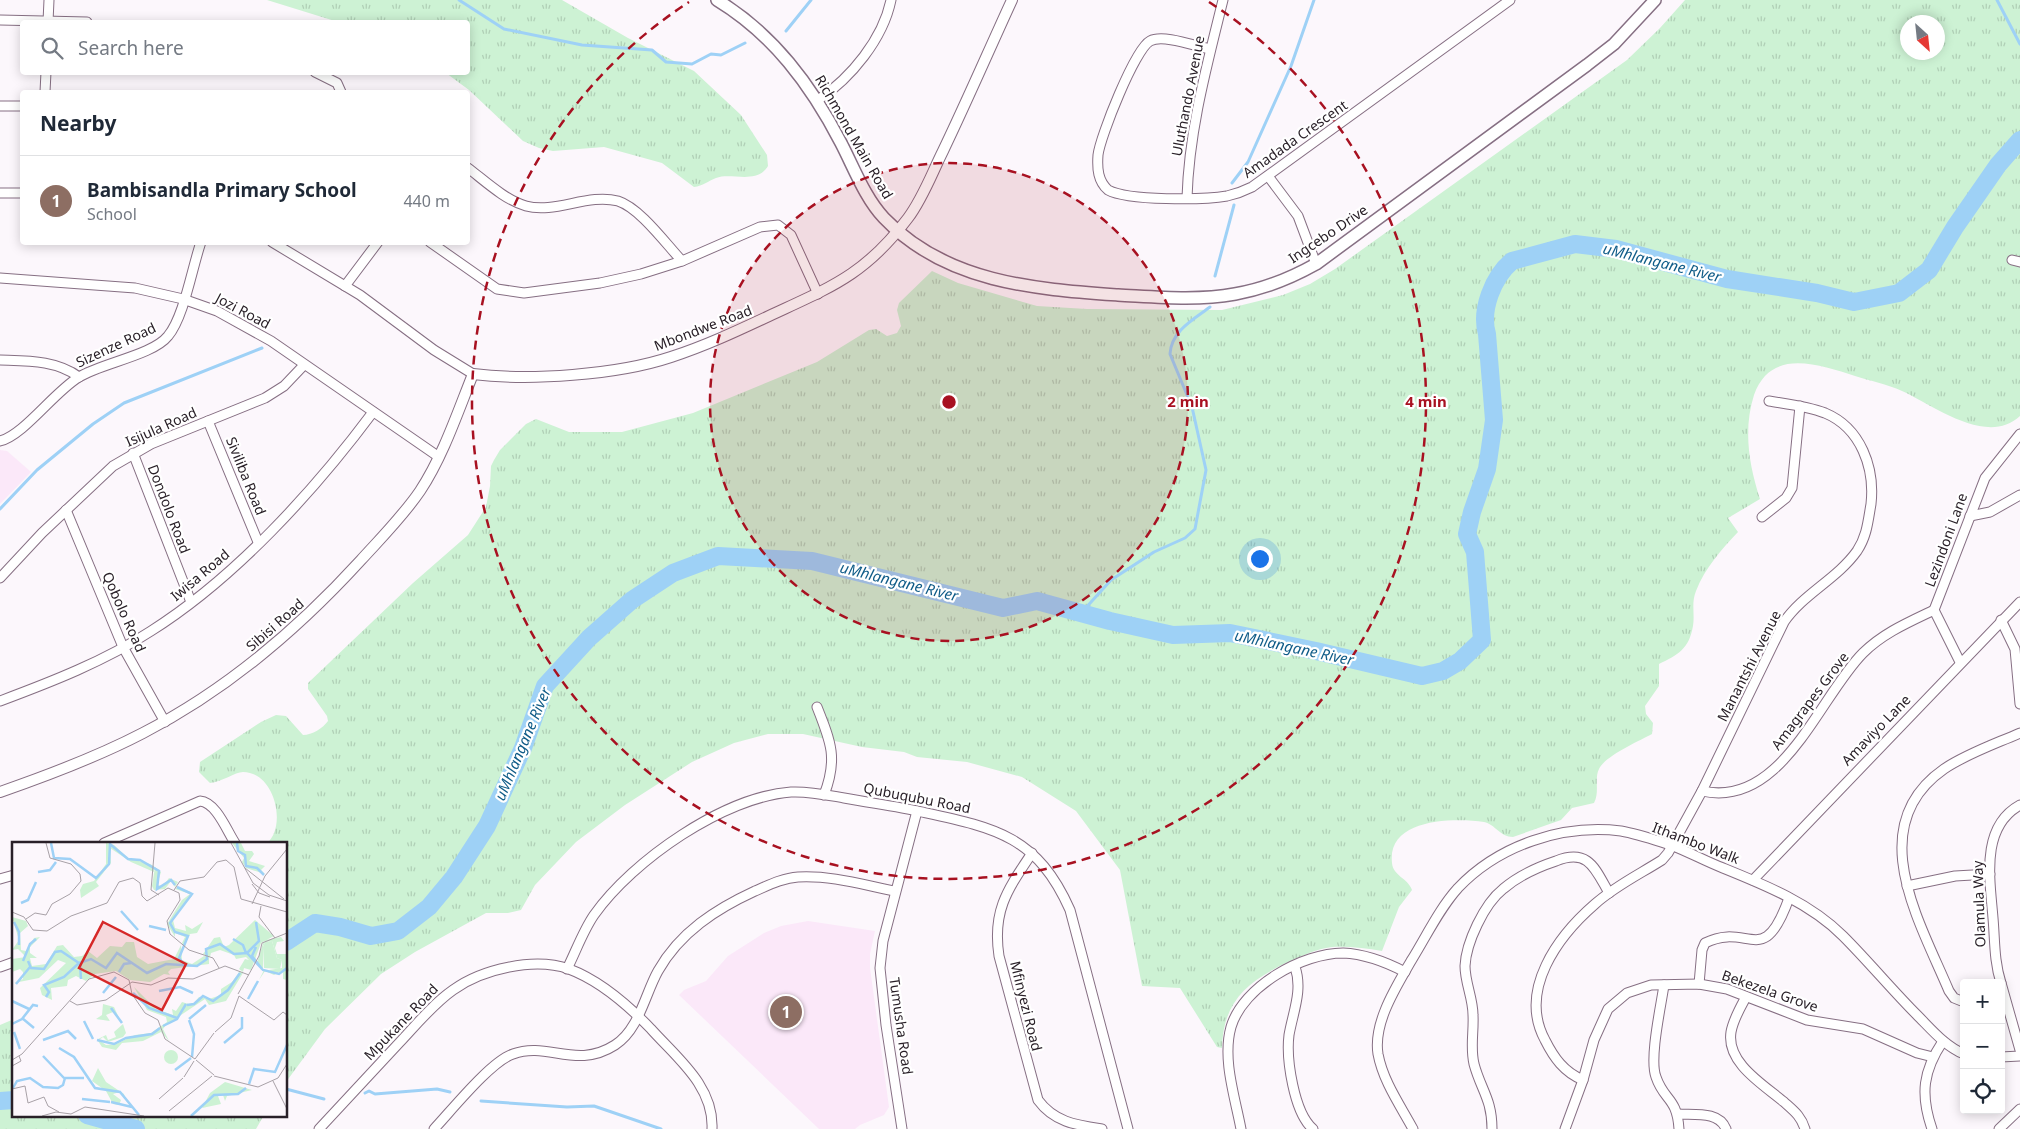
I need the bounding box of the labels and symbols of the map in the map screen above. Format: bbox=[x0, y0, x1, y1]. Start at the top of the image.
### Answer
north arrow bbox=[1900, 15, 1945, 60]
street label: Uluthando Avenue bbox=[1166, 34, 1209, 158]
street label: Richmond Main Road bbox=[811, 71, 898, 202]
street label: Amadada Crescent bbox=[1239, 95, 1351, 182]
street label: Ingcebo Drive bbox=[1284, 200, 1371, 267]
water label: uMhlangane River bbox=[1601, 238, 1724, 287]
street label: Jozi Road bbox=[211, 287, 274, 333]
street label: Mbondwe Road bbox=[651, 300, 754, 355]
street label: Sizenze Road bbox=[73, 318, 159, 371]
text: 2 min bbox=[1167, 391, 1209, 411]
text: 4 min bbox=[1405, 391, 1447, 411]
centre of rings bbox=[940, 393, 958, 411]
street label: Isijula Road bbox=[122, 402, 199, 451]
street label: Siviliba Road bbox=[222, 434, 271, 518]
street label: Dondolo Road bbox=[144, 462, 195, 556]
street label: Lezindoni Lane bbox=[1920, 490, 1971, 589]
street label: Iwisa Road bbox=[166, 544, 233, 605]
your location bbox=[1247, 546, 1273, 572]
water label: uMhlangane River bbox=[838, 557, 961, 606]
street label: Qobolo Road bbox=[98, 569, 151, 655]
street label: Sibisi Road bbox=[242, 594, 308, 655]
street label: Manantshi Avenue bbox=[1712, 607, 1785, 725]
water label: uMhlangane River bbox=[1233, 625, 1357, 670]
street label: Amagrapes Grove bbox=[1767, 648, 1853, 753]
water label: uMhlangane River bbox=[489, 683, 555, 803]
street label: Amaviyo Lane bbox=[1837, 690, 1914, 769]
street label: Qubuqubu Road bbox=[862, 778, 972, 817]
street label: Ithambo Walk bbox=[1650, 817, 1743, 868]
inset map bbox=[12, 842, 288, 1116]
street label: Olamula Way bbox=[1967, 859, 1990, 948]
street label: Mfinyezi Road bbox=[1006, 959, 1047, 1053]
street label: Bekezela Grove bbox=[1719, 965, 1821, 1016]
street label: Tumusha Road bbox=[885, 976, 918, 1076]
street label: Mpukane Road bbox=[359, 979, 442, 1064]
pin: 1 bbox=[770, 993, 802, 1031]

